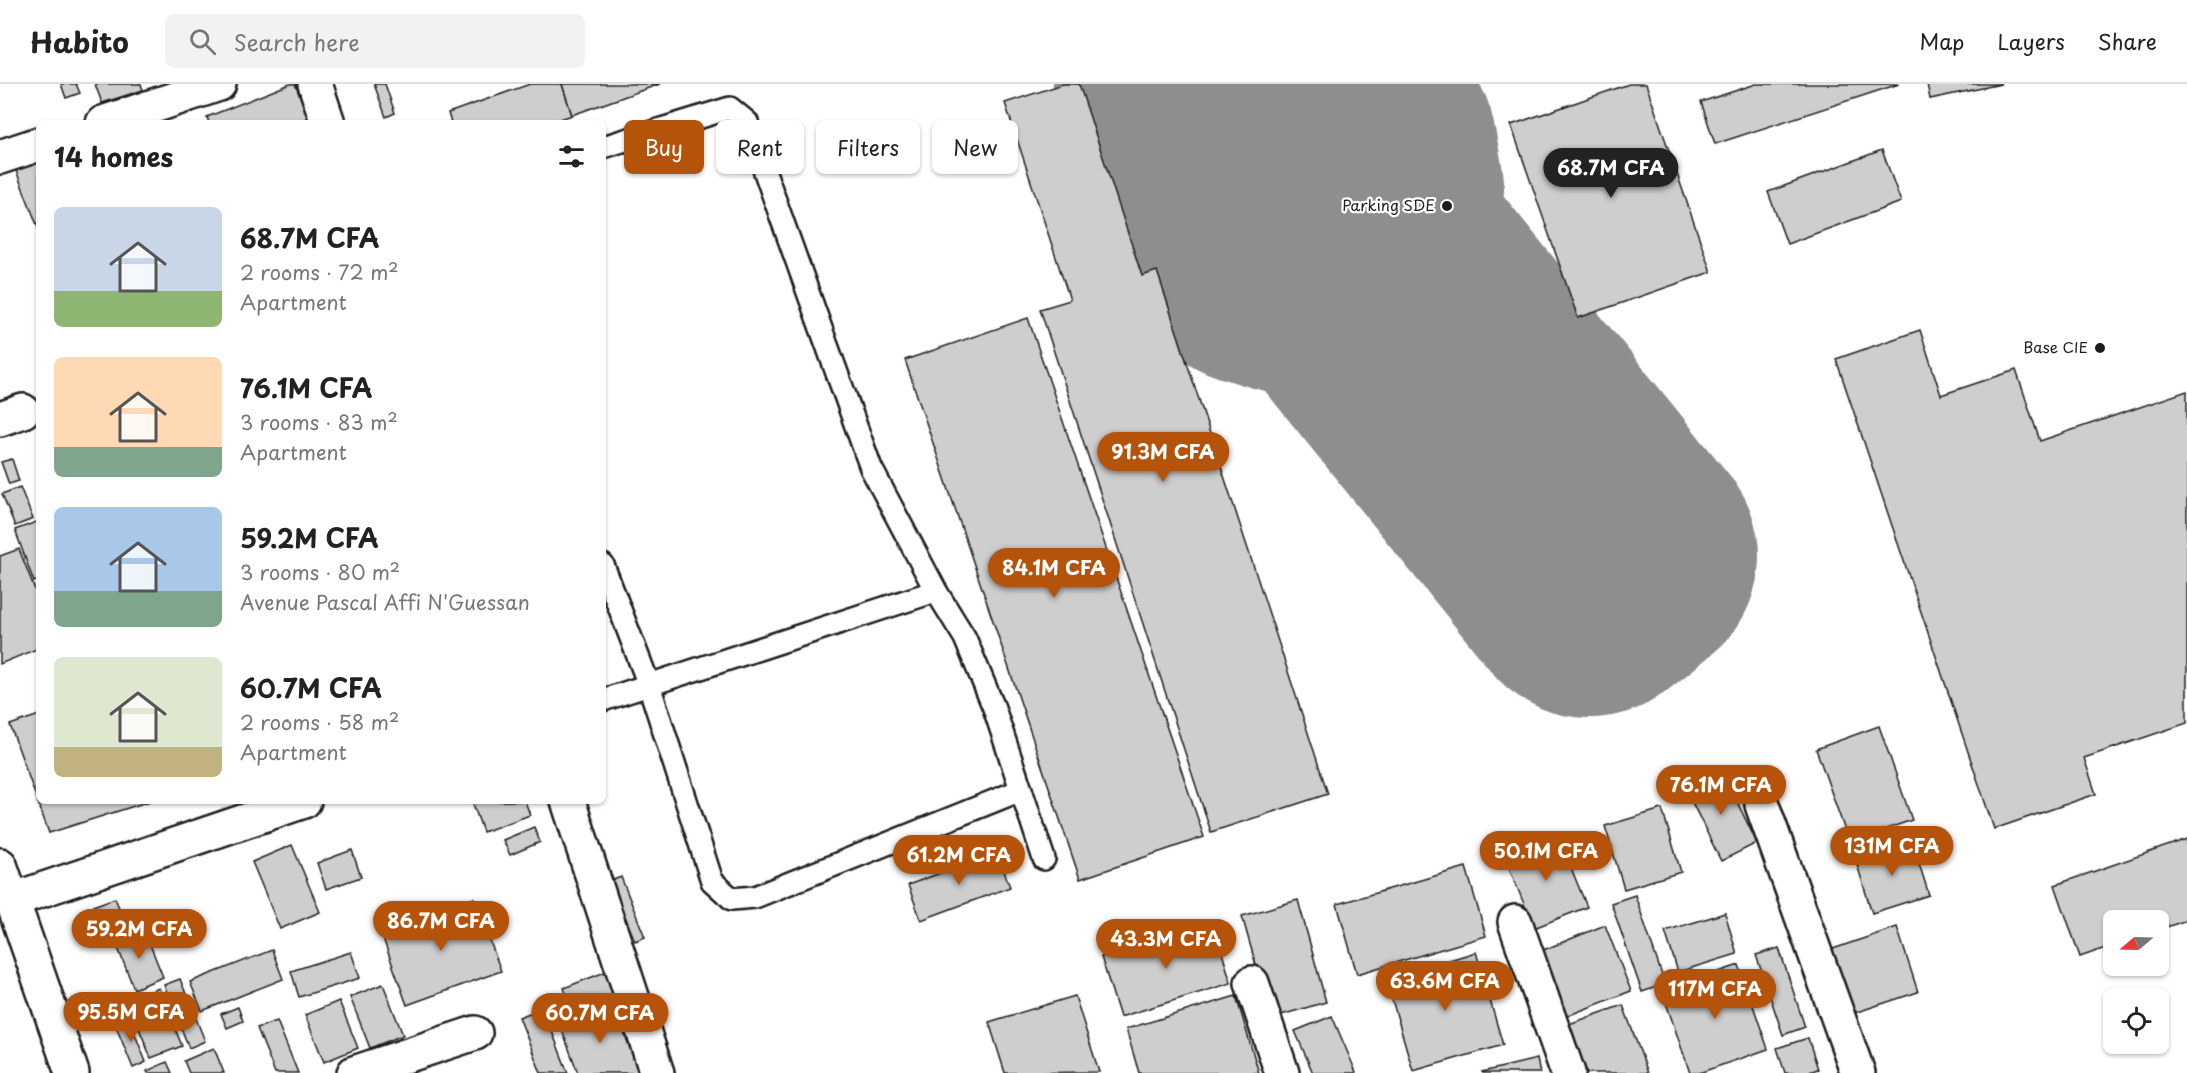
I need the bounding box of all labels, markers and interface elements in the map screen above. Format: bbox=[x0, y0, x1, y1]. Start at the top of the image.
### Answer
search box bbox=[165, 14, 585, 68]
text: Habito bbox=[30, 20, 129, 63]
icon: search bbox=[186, 25, 219, 58]
text: Search here bbox=[234, 25, 360, 58]
text: Map bbox=[1920, 25, 1964, 57]
text: Layers bbox=[1997, 25, 2065, 57]
text: Share bbox=[2098, 25, 2157, 57]
chip: Buy bbox=[624, 120, 704, 174]
chip: Rent bbox=[716, 120, 804, 174]
chip: Filters bbox=[816, 120, 920, 174]
chip: New bbox=[932, 120, 1018, 174]
text: 14 homes bbox=[54, 137, 173, 176]
icon: filters bbox=[555, 140, 588, 173]
pin: 68.7M CFA bbox=[1542, 148, 1680, 199]
text: 68.7M CFA bbox=[1557, 152, 1665, 182]
place label: Parking SDE bbox=[1342, 193, 1435, 216]
marker: Parking SDE bbox=[1440, 199, 1454, 213]
text: 68.7M CFA bbox=[240, 218, 380, 257]
icon: home bbox=[102, 231, 174, 303]
text: 2 rooms · 72 m² bbox=[240, 257, 399, 287]
text: Apartment bbox=[240, 287, 347, 317]
place label: Base CIE bbox=[2023, 335, 2088, 358]
marker: Base CIE bbox=[2093, 341, 2107, 355]
text: 76.1M CFA bbox=[240, 368, 372, 407]
icon: home bbox=[102, 381, 174, 453]
text: 3 rooms · 83 m² bbox=[240, 407, 398, 437]
pin: 91.3M CFA bbox=[1094, 432, 1232, 483]
text: 91.3M CFA bbox=[1111, 436, 1215, 466]
text: Apartment bbox=[240, 437, 347, 467]
text: 59.2M CFA bbox=[240, 518, 379, 557]
icon: home bbox=[102, 531, 174, 603]
pin: 84.1M CFA bbox=[985, 548, 1123, 599]
text: 84.1M CFA bbox=[1002, 552, 1106, 582]
text: 3 rooms · 80 m² bbox=[240, 557, 400, 587]
text: Avenue Pascal Affi N'Guessan bbox=[240, 587, 530, 617]
text: 60.7M CFA bbox=[240, 668, 382, 707]
icon: home bbox=[102, 681, 174, 753]
text: 2 rooms · 58 m² bbox=[240, 707, 399, 737]
text: Apartment bbox=[240, 737, 347, 767]
pin: 76.1M CFA bbox=[1652, 765, 1790, 816]
text: 76.1M CFA bbox=[1670, 769, 1772, 799]
pin: 131M CFA bbox=[1830, 826, 1954, 877]
text: 131M CFA bbox=[1844, 830, 1940, 860]
pin: 50.1M CFA bbox=[1477, 831, 1615, 882]
pin: 61.2M CFA bbox=[890, 835, 1028, 886]
text: 50.1M CFA bbox=[1494, 835, 1598, 865]
text: 61.2M CFA bbox=[907, 839, 1011, 869]
pin: 86.7M CFA bbox=[372, 901, 510, 952]
text: 86.7M CFA bbox=[387, 905, 495, 935]
pin: 59.2M CFA bbox=[70, 909, 208, 960]
north arrow bbox=[2103, 910, 2169, 976]
map controls bbox=[2103, 910, 2169, 1054]
text: 59.2M CFA bbox=[86, 913, 192, 943]
pin: 43.3M CFA bbox=[1097, 919, 1235, 970]
text: 43.3M CFA bbox=[1110, 923, 1222, 953]
pin: 63.6M CFA bbox=[1376, 961, 1514, 1012]
text: 63.6M CFA bbox=[1390, 965, 1500, 995]
pin: 117M CFA bbox=[1653, 969, 1777, 1020]
text: 117M CFA bbox=[1668, 973, 1762, 1003]
button: locate bbox=[2103, 988, 2169, 1054]
pin: 95.5M CFA bbox=[62, 992, 200, 1043]
pin: 60.7M CFA bbox=[531, 993, 669, 1044]
text: 95.5M CFA bbox=[77, 996, 185, 1026]
text: 60.7M CFA bbox=[545, 997, 655, 1027]

